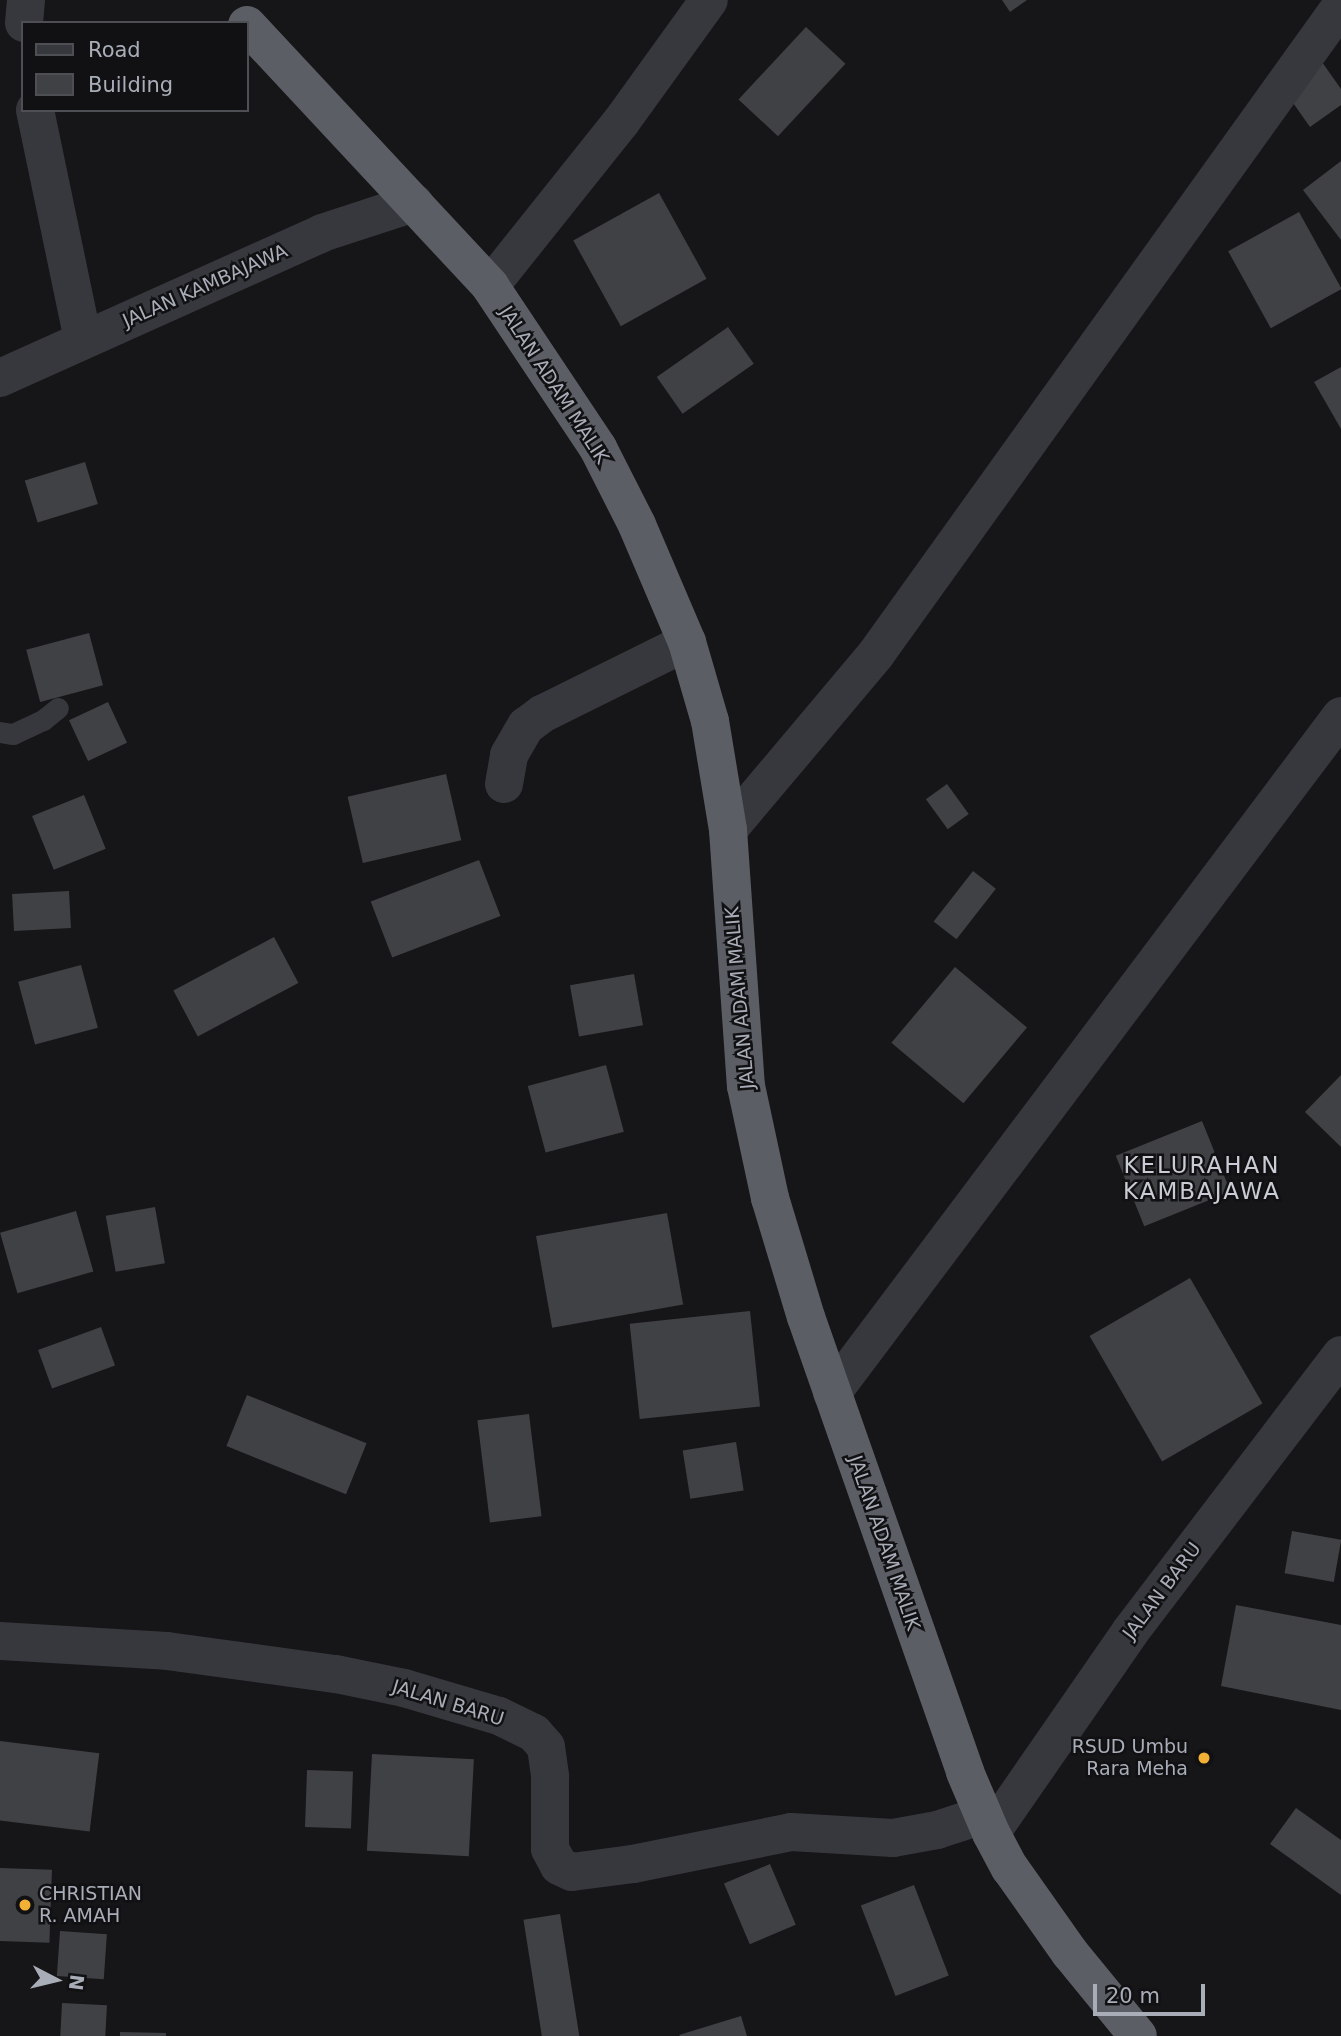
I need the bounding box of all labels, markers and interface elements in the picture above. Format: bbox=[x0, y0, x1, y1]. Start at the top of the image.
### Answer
legend bbox=[21, 21, 248, 112]
text: Road bbox=[88, 38, 141, 62]
text: Building bbox=[88, 73, 173, 97]
street label: JALAN KAMBAJAWA bbox=[119, 239, 291, 333]
street label: JALAN ADAM MALIK bbox=[495, 302, 613, 468]
street label: JALAN ADAM MALIK bbox=[721, 906, 759, 1090]
district label: KELURAHAN KAMBAJAWA bbox=[1124, 1151, 1280, 1205]
street label: JALAN ADAM MALIK bbox=[843, 1453, 925, 1633]
street label: JALAN BARU bbox=[1118, 1538, 1206, 1644]
street label: JALAN BARU bbox=[389, 1675, 507, 1731]
place label: RSUD Umbu Rara Meha bbox=[1072, 1736, 1188, 1780]
marker: RSUD Umbu Rara Meha bbox=[1194, 1748, 1214, 1768]
place label: CHRISTIAN R. AMAH bbox=[39, 1883, 142, 1927]
marker: CHRISTIAN R. AMAH bbox=[17, 1897, 33, 1913]
north arrow bbox=[21, 1945, 91, 2015]
scale bar bbox=[1096, 1969, 1208, 2013]
text: N bbox=[65, 1973, 89, 1992]
text: 20 m bbox=[1106, 1984, 1160, 2008]

